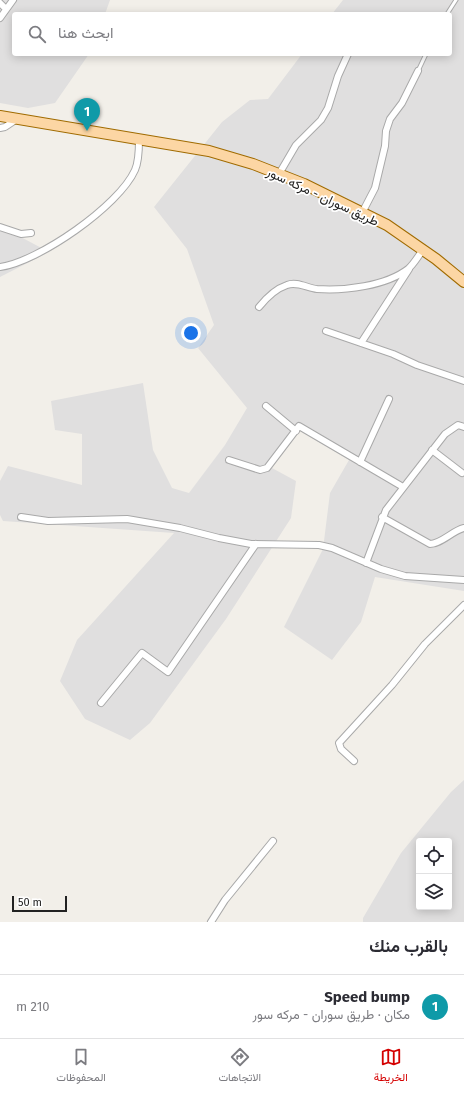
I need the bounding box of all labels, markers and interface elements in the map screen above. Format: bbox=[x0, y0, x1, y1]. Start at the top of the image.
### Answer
search box bbox=[12, 12, 452, 56]
icon: search bbox=[26, 23, 48, 45]
text: ابحث هنا bbox=[58, 24, 113, 42]
pin: 1 bbox=[74, 98, 100, 131]
street label: طريق سوران - مركه سور bbox=[263, 164, 381, 230]
your location bbox=[181, 323, 201, 343]
map controls bbox=[416, 838, 452, 910]
button: locate bbox=[416, 838, 452, 874]
button: layers bbox=[416, 874, 452, 910]
scale bar bbox=[12, 894, 67, 913]
text: 50 m bbox=[18, 896, 42, 909]
text: بالقرب منك bbox=[369, 936, 448, 957]
text: Speed bump bbox=[324, 988, 410, 1006]
text: 210 m bbox=[16, 999, 50, 1014]
text: 1 bbox=[432, 999, 438, 1014]
text: مكان · طريق سوران - مركه سور bbox=[252, 1007, 410, 1022]
tab: المحفوظات bbox=[56, 1046, 106, 1087]
tab: الاتجاهات bbox=[218, 1046, 261, 1087]
tab: الخريطة bbox=[374, 1046, 408, 1087]

